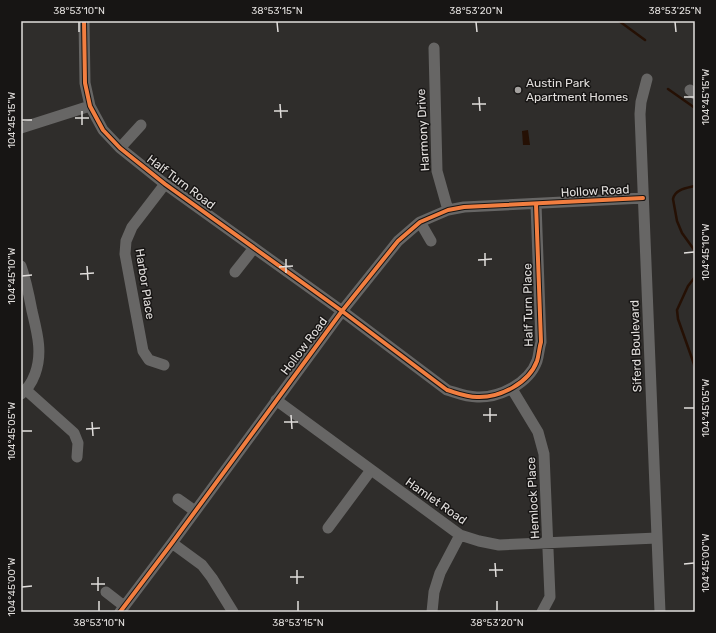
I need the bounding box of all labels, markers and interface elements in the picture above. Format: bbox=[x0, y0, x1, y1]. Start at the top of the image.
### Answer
text: 38°53'10"N bbox=[53, 5, 105, 17]
text: 38°53'15"N bbox=[251, 5, 303, 17]
text: 38°53'20"N bbox=[449, 5, 503, 17]
text: 38°53'25"N bbox=[649, 5, 701, 17]
text: 104°45'15"W bbox=[700, 69, 712, 125]
place label: Austin Park Apartment Homes bbox=[526, 76, 628, 104]
marker: Austin Park Apartment Homes bbox=[513, 85, 523, 95]
street label: Harmony Drive bbox=[414, 88, 432, 172]
text: 104°45'15"W bbox=[6, 92, 18, 148]
street label: Half Turn Road bbox=[144, 152, 218, 212]
street label: Hollow Road bbox=[560, 182, 630, 200]
text: 104°45'10"W bbox=[700, 223, 712, 281]
text: 104°45'10"W bbox=[6, 247, 18, 305]
street label: Harbor Place bbox=[132, 248, 158, 321]
street label: Half Turn Place bbox=[520, 263, 536, 347]
street label: Siferd Boulevard bbox=[627, 300, 645, 392]
street label: Hollow Road bbox=[278, 314, 330, 378]
text: 104°45'05"W bbox=[700, 379, 712, 437]
text: 104°45'05"W bbox=[6, 402, 18, 460]
street label: Hemlock Place bbox=[524, 456, 542, 539]
street label: Hamlet Road bbox=[403, 475, 469, 527]
text: 104°45'00"W bbox=[700, 533, 712, 593]
text: 104°45'00"W bbox=[6, 557, 18, 617]
text: 38°53'10"N bbox=[73, 617, 125, 629]
text: 38°53'15"N bbox=[272, 617, 324, 629]
text: 38°53'20"N bbox=[470, 617, 524, 629]

